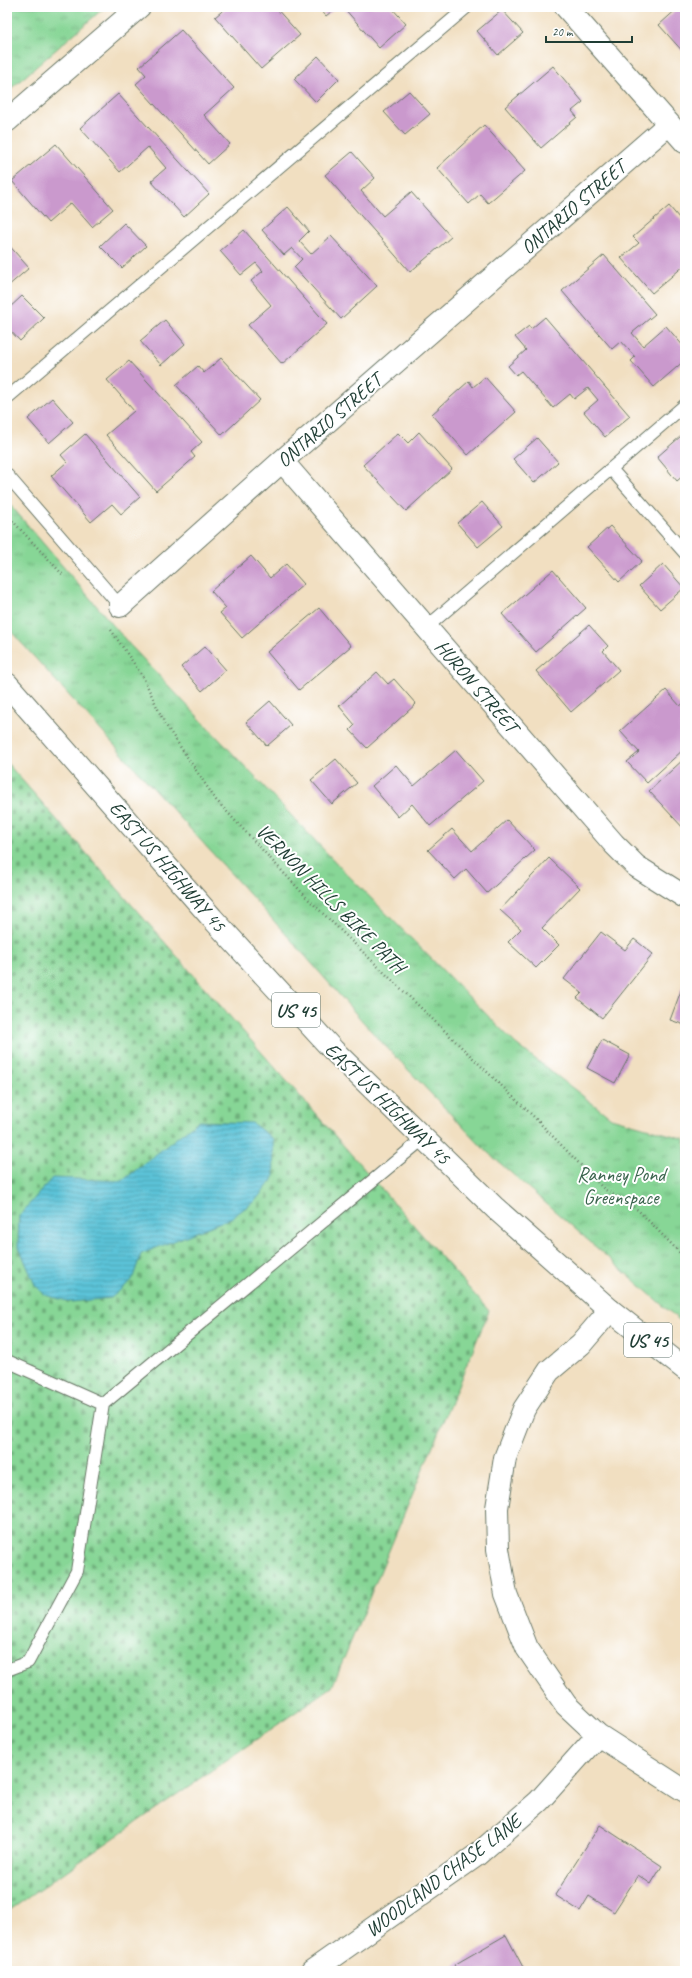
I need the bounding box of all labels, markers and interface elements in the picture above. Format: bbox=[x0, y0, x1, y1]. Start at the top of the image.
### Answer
scale bar bbox=[546, 18, 632, 44]
text: 20 m bbox=[552, 24, 574, 40]
street label: ONTARIO STREET bbox=[516, 152, 634, 260]
street label: ONTARIO STREET bbox=[272, 365, 390, 473]
street label: HURON STREET bbox=[429, 635, 526, 741]
street label: EAST US HIGHWAY 45 bbox=[104, 796, 232, 938]
street label: VERNON HILLS BIKE PATH bbox=[251, 819, 413, 981]
road number: US 45 bbox=[272, 993, 320, 1027]
street label: EAST US HIGHWAY 45 bbox=[320, 1037, 456, 1170]
park label: Ranney Pond Greenspace bbox=[577, 1162, 668, 1210]
road number: US 45 bbox=[624, 1323, 672, 1357]
street label: WOODLAND CHASE LANE bbox=[360, 1807, 528, 1942]

